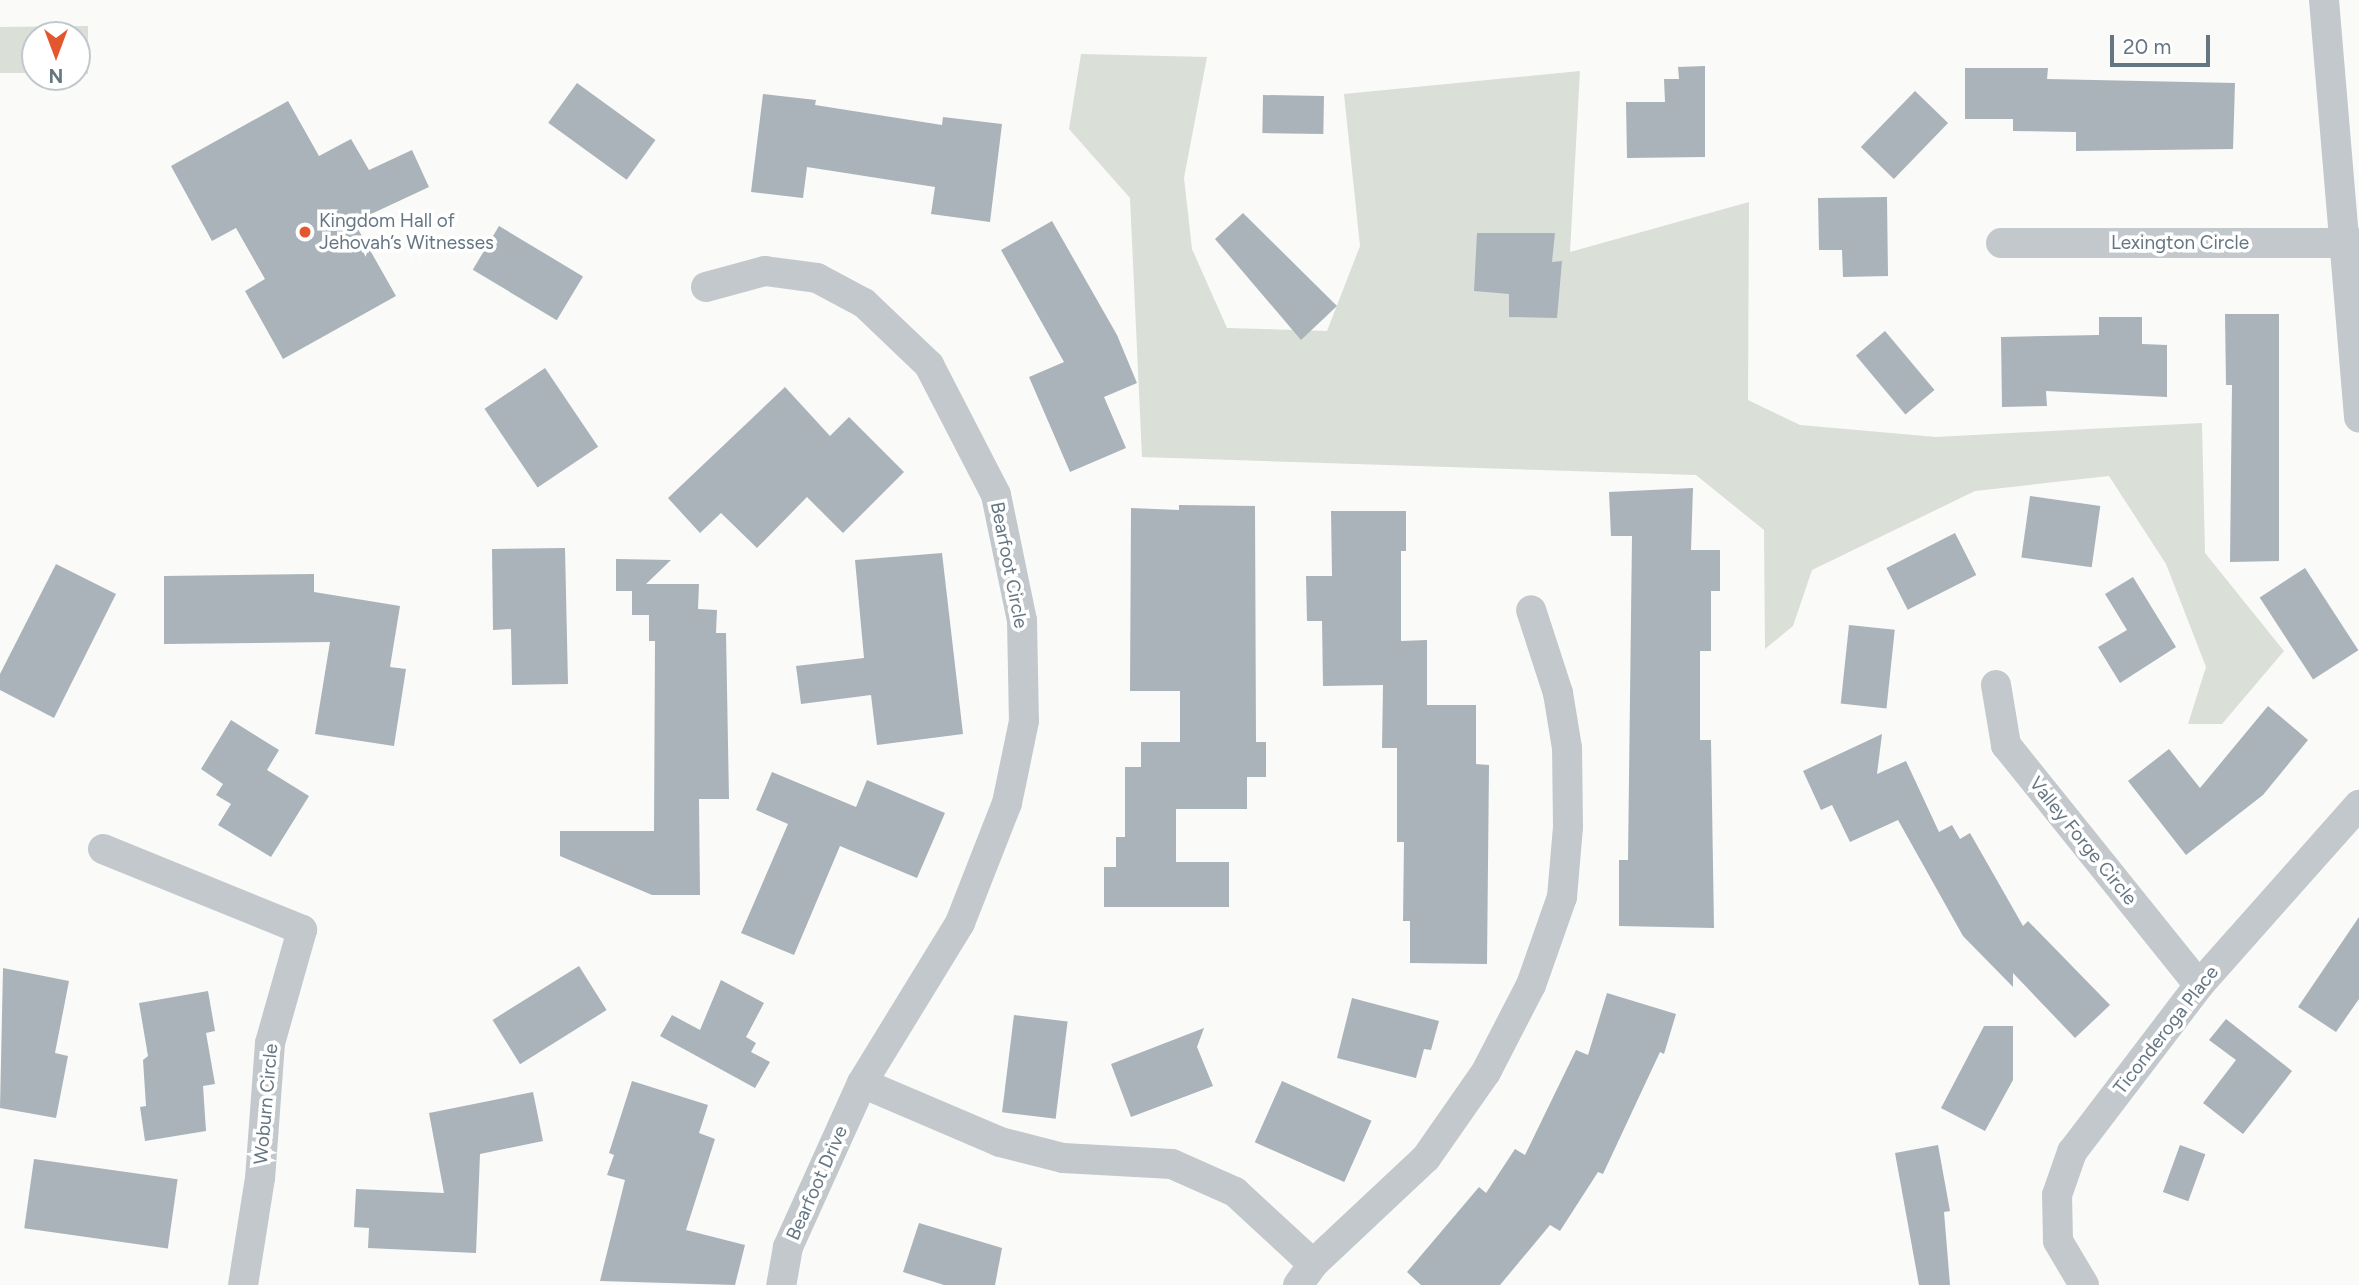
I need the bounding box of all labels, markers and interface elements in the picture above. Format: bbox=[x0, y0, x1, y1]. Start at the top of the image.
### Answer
north arrow bbox=[21, 21, 91, 91]
scale bar bbox=[2114, 21, 2214, 65]
text: 20 m bbox=[2123, 34, 2171, 59]
text: N bbox=[49, 64, 63, 87]
place label: Kingdom Hall of Jehovah’s Witnesses bbox=[319, 210, 494, 254]
marker: Kingdom Hall of Jehovah’s Witnesses bbox=[297, 224, 313, 240]
street label: Lexington Circle bbox=[2111, 232, 2249, 254]
street label: Bearfoot Circle bbox=[986, 500, 1032, 630]
street label: Valley Forge Circle bbox=[2024, 772, 2142, 910]
street label: Ticonderoga Place bbox=[2109, 961, 2223, 1099]
street label: Woburn Circle bbox=[249, 1043, 283, 1165]
street label: Bearfoot Drive bbox=[782, 1122, 852, 1244]

